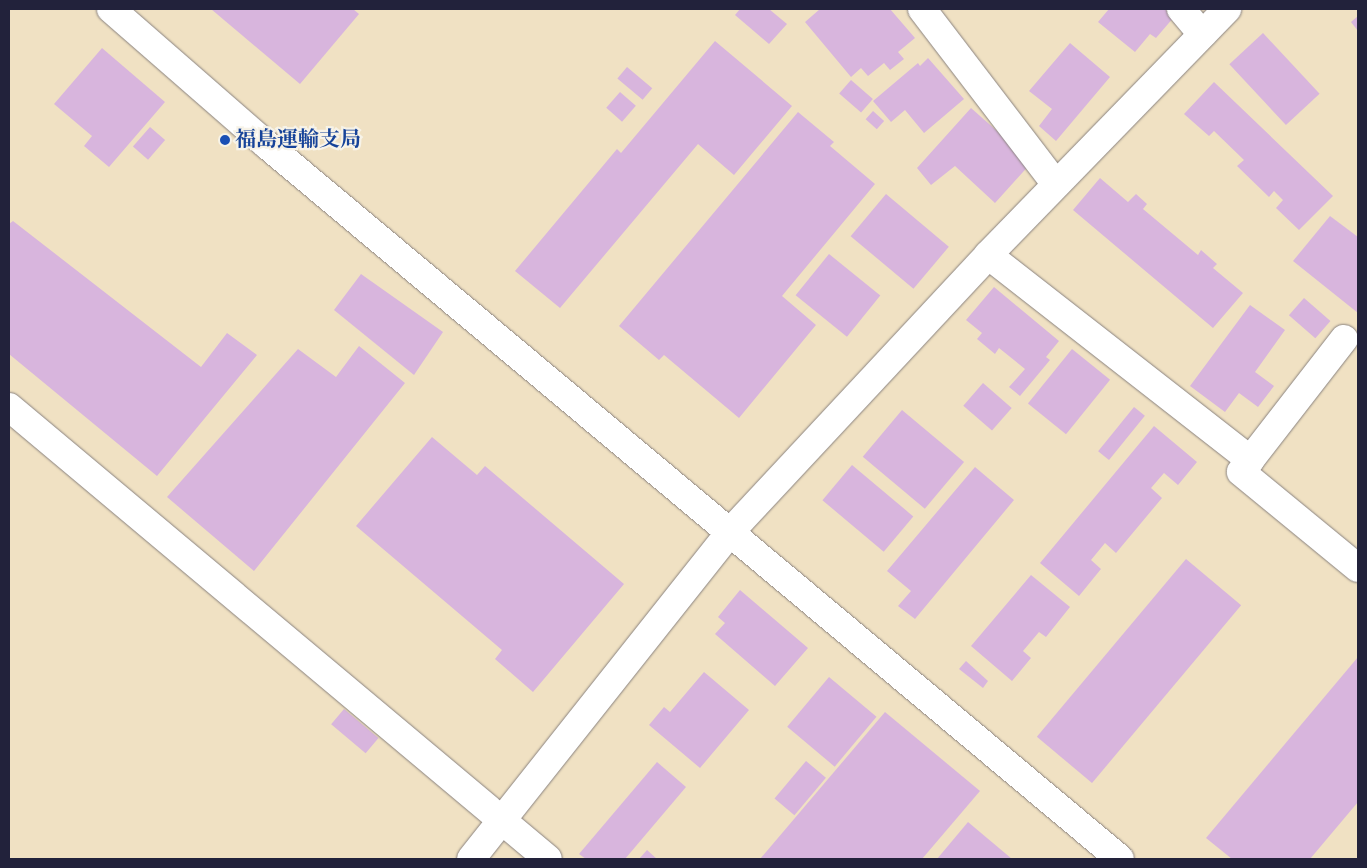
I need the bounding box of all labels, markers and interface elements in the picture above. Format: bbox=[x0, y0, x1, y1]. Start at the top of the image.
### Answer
place label: 福島運輸支局 bbox=[235, 127, 361, 153]
marker: 福島運輸支局 bbox=[219, 134, 231, 146]

